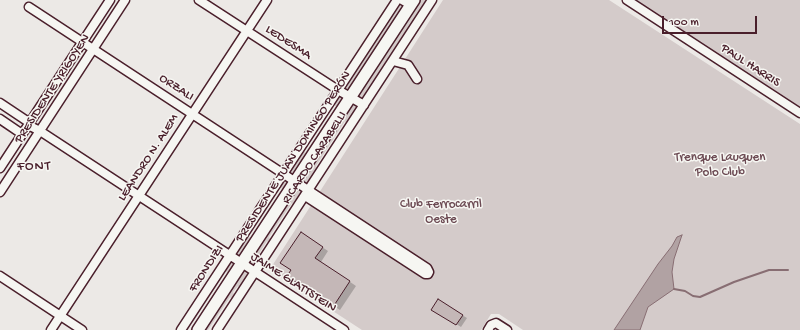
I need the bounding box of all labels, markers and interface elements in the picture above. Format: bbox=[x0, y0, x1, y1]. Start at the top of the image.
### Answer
scale bar bbox=[664, 8, 759, 34]
text: 100 m bbox=[669, 16, 699, 30]
street label: LEDESMA bbox=[262, 22, 314, 64]
street label: PRESIDENTE YRIGOYEN bbox=[12, 31, 94, 147]
street label: PAUL HARRIS bbox=[717, 41, 783, 91]
street label: PRESIDENTE JUAN DOMINGO PERÓN bbox=[233, 69, 355, 245]
street label: ORZALI bbox=[156, 71, 196, 105]
street label: RICARDO CARABELLI bbox=[279, 109, 351, 207]
street label: LEANDRO N. ALEM bbox=[115, 112, 183, 204]
park label: Trenque Lauquen Polo Club bbox=[675, 150, 765, 181]
district label: FONT bbox=[17, 159, 51, 175]
park label: Club Ferrocarril Oeste bbox=[400, 197, 482, 228]
street label: FRONDIZI bbox=[186, 243, 228, 295]
street label: JAIME GLATTSTEIN bbox=[247, 249, 339, 317]

